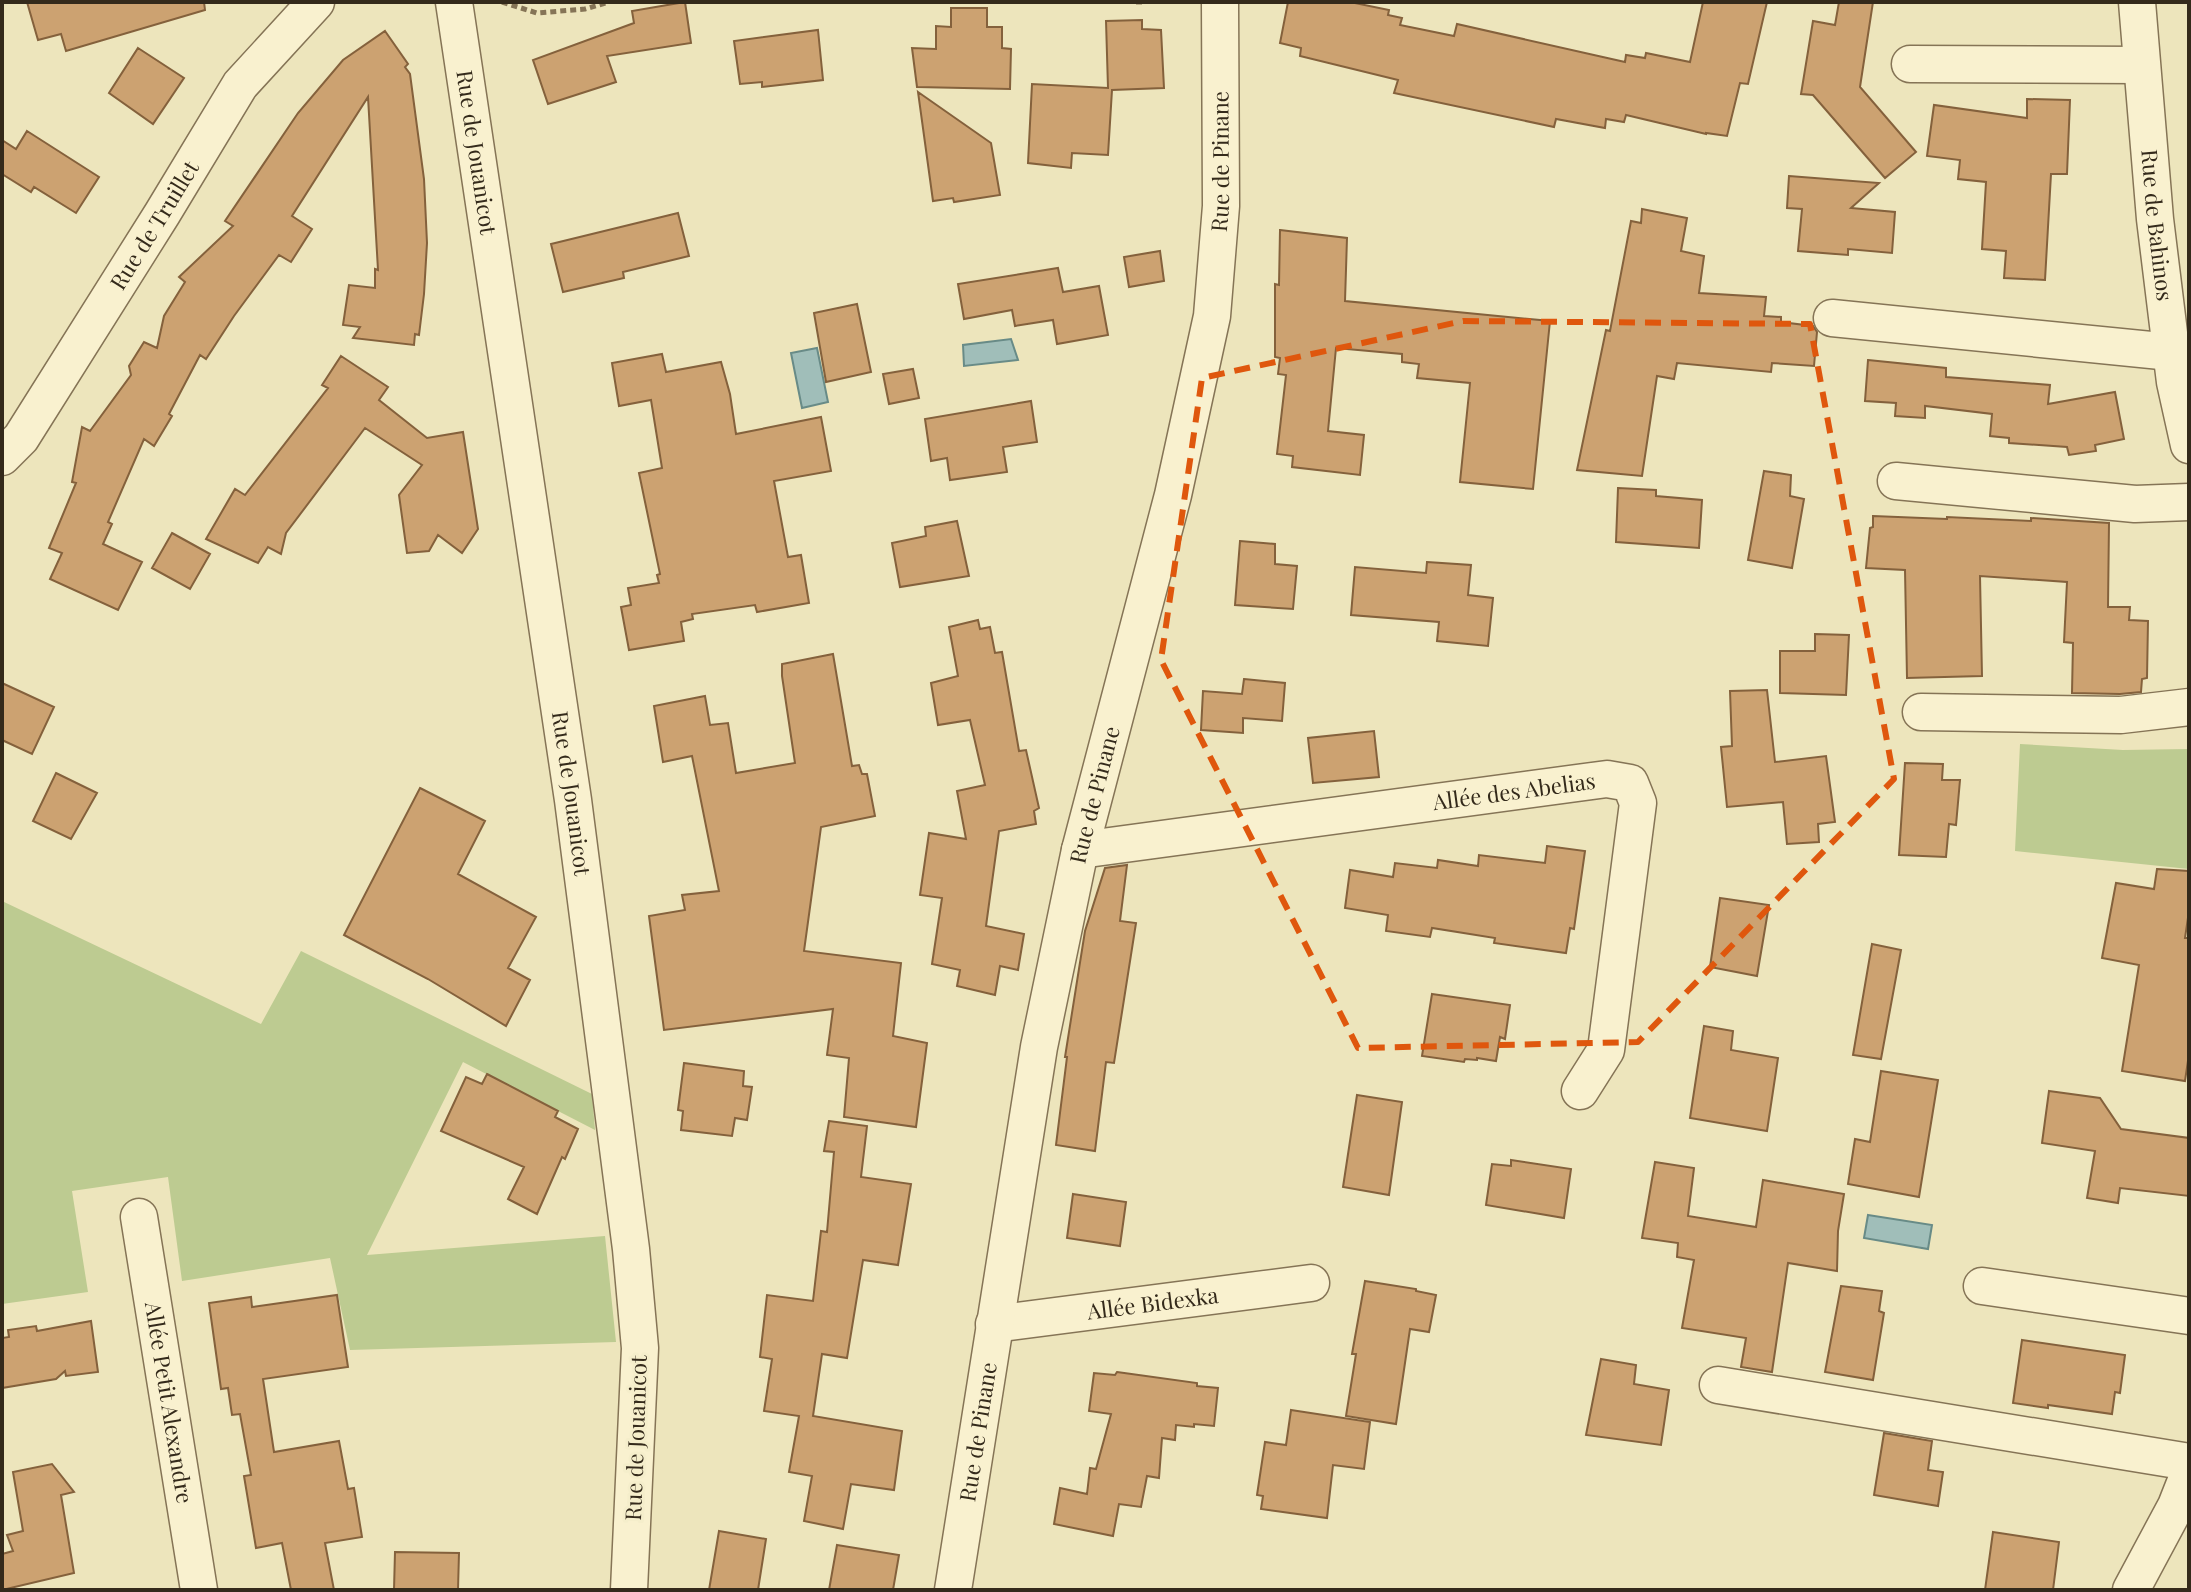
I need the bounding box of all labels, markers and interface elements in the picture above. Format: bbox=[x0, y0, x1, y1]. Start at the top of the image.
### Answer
street label: Rue de Jouanicot bbox=[450, 68, 505, 238]
street label: Rue de Pinane bbox=[1203, 91, 1235, 233]
street label: Rue de Bahinos bbox=[2135, 148, 2181, 302]
street label: Rue de Truillet bbox=[102, 154, 206, 295]
street label: Rue de Jouanicot bbox=[546, 709, 599, 878]
street label: Rue de Pinane bbox=[1062, 723, 1126, 866]
street label: Allée des Abelias bbox=[1430, 765, 1597, 816]
street label: Allée Bidexka bbox=[1084, 1279, 1220, 1326]
street label: Allée Petit Alexandre bbox=[139, 1298, 201, 1505]
street label: Rue de Jouanicot bbox=[617, 1353, 653, 1521]
street label: Rue de Pinane bbox=[951, 1360, 1003, 1504]

